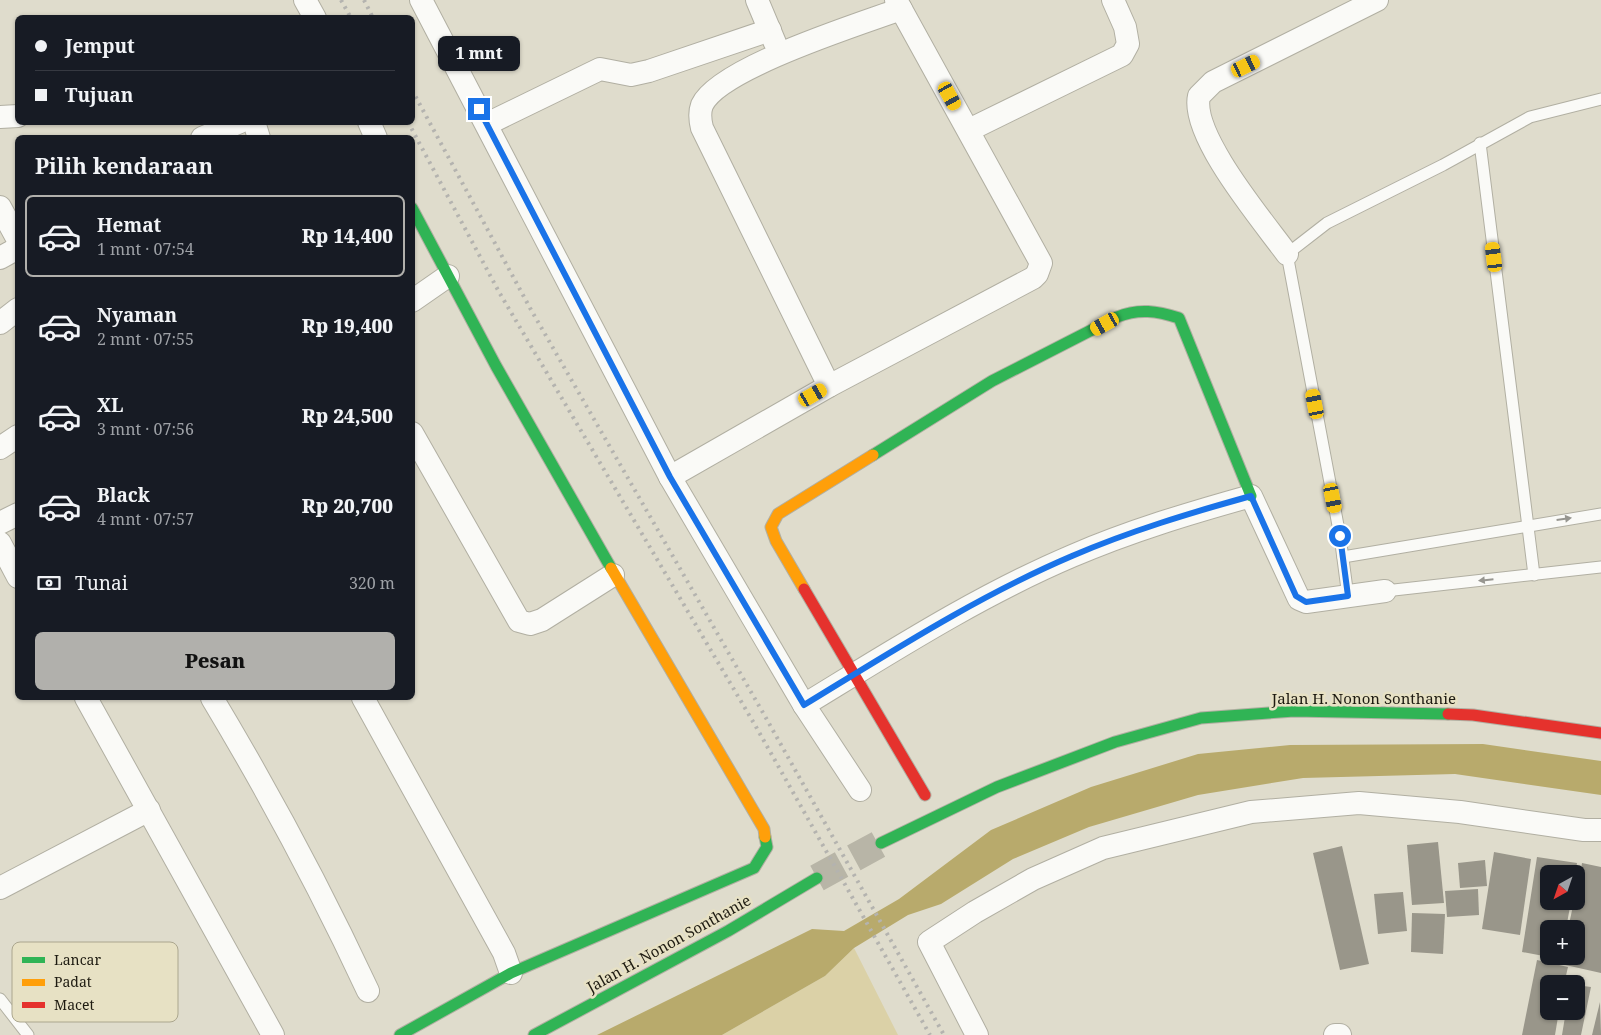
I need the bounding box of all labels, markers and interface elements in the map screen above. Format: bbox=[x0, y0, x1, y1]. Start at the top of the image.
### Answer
text: Jemput bbox=[65, 33, 135, 59]
callout: 1 mnt bbox=[438, 36, 520, 72]
text: 1 mnt bbox=[456, 42, 502, 64]
car bbox=[1229, 53, 1262, 79]
car bbox=[936, 79, 963, 113]
text: Tujuan bbox=[65, 82, 133, 108]
route end bbox=[468, 98, 490, 120]
text: Pilih kendaraan bbox=[35, 150, 213, 180]
text: Hemat bbox=[97, 212, 161, 238]
icon: car bbox=[37, 214, 82, 259]
text: Rp 14,400 bbox=[302, 223, 393, 249]
text: 1 mnt · 07:54 bbox=[97, 238, 194, 260]
car bbox=[1484, 241, 1503, 273]
text: Nyaman bbox=[97, 302, 177, 328]
icon: car bbox=[37, 304, 82, 349]
car bbox=[1088, 310, 1121, 338]
text: Rp 19,400 bbox=[302, 313, 393, 339]
text: 2 mnt · 07:55 bbox=[97, 328, 194, 350]
car bbox=[796, 381, 829, 409]
car bbox=[1304, 388, 1325, 420]
text: XL bbox=[97, 392, 123, 418]
icon: car bbox=[37, 394, 82, 439]
text: Rp 24,500 bbox=[302, 403, 393, 429]
text: 3 mnt · 07:56 bbox=[97, 418, 194, 440]
text: Black bbox=[97, 482, 150, 508]
car bbox=[1322, 482, 1343, 514]
icon: car bbox=[37, 484, 82, 529]
text: Rp 20,700 bbox=[302, 493, 393, 519]
text: 4 mnt · 07:57 bbox=[97, 508, 194, 530]
one-way arrow bbox=[1556, 515, 1572, 523]
route start bbox=[1329, 525, 1351, 547]
icon: cash bbox=[35, 569, 63, 597]
text: Tunai bbox=[75, 570, 128, 596]
text: 320 m bbox=[349, 572, 395, 594]
one-way arrow bbox=[1477, 576, 1493, 584]
button: Pesan bbox=[35, 632, 395, 690]
street label: Jalan H. Nonon Sonthanie bbox=[1271, 688, 1456, 708]
north arrow bbox=[1540, 865, 1585, 910]
map controls bbox=[1540, 865, 1585, 1020]
street label: Jalan H. Nonon Sonthanie bbox=[582, 890, 754, 997]
button: + bbox=[1540, 920, 1585, 965]
legend bbox=[12, 942, 178, 1022]
text: Lancar bbox=[54, 950, 101, 969]
text: Padat bbox=[54, 972, 92, 991]
button: − bbox=[1540, 975, 1585, 1020]
text: Macet bbox=[54, 995, 94, 1014]

